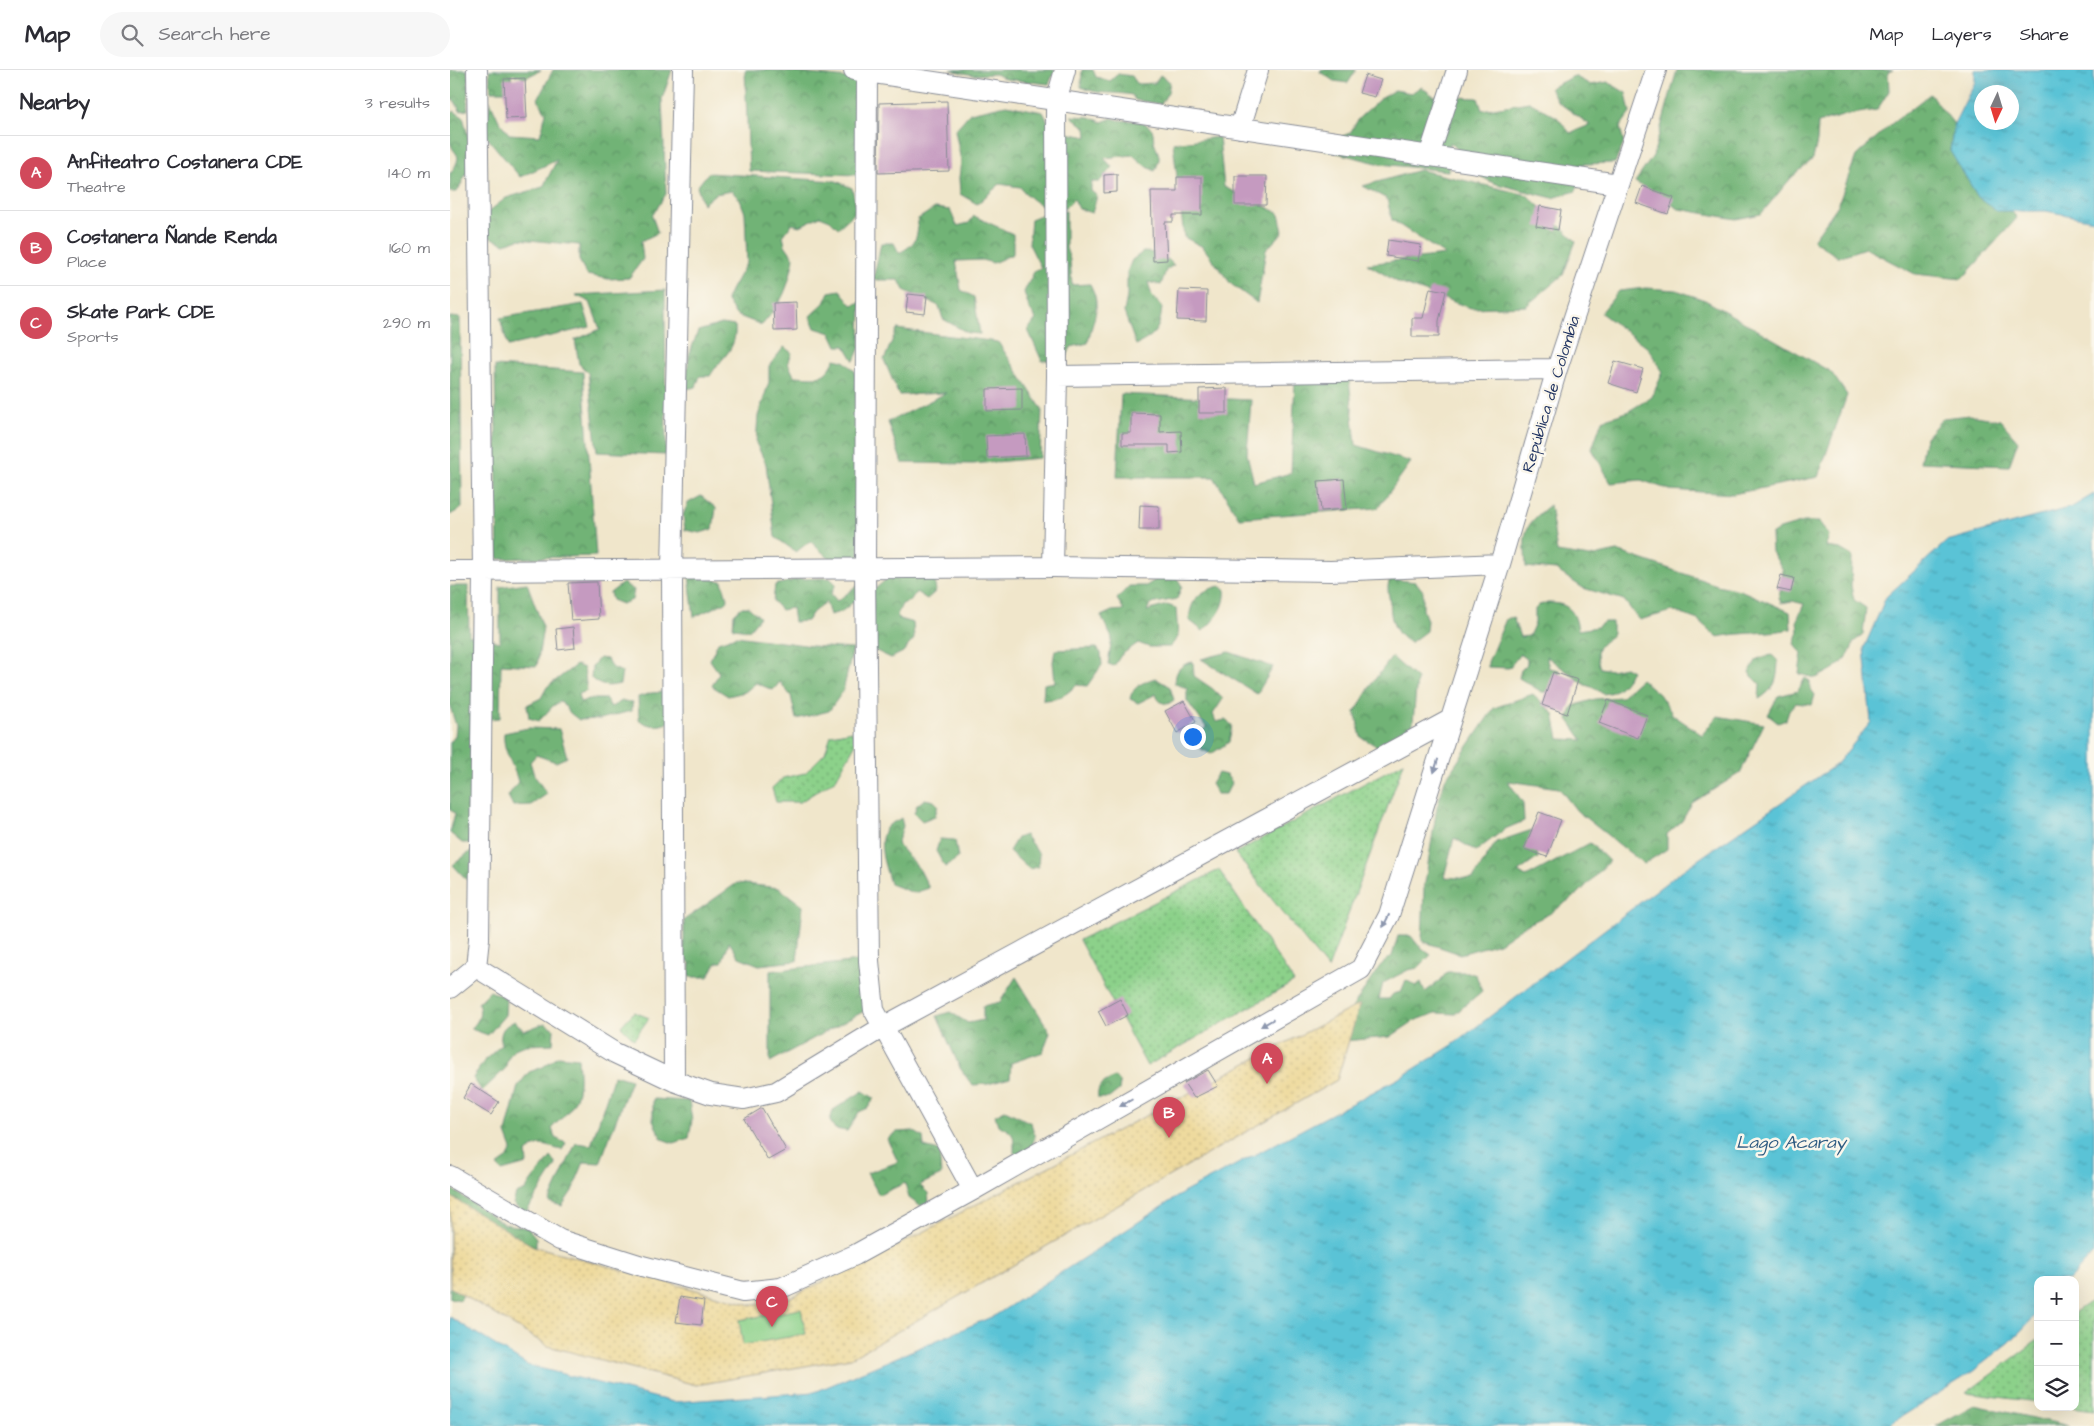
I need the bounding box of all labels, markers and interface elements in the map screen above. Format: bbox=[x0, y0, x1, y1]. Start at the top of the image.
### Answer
search box bbox=[100, 12, 450, 57]
text: Map bbox=[25, 18, 70, 52]
icon: search bbox=[118, 21, 146, 49]
text: Search here bbox=[158, 21, 271, 48]
text: Map bbox=[1869, 22, 1903, 47]
text: Layers bbox=[1931, 22, 1992, 47]
text: Share bbox=[2020, 22, 2069, 47]
north arrow bbox=[1974, 85, 2019, 130]
text: Nearby bbox=[20, 88, 90, 117]
text: 3 results bbox=[365, 92, 430, 114]
text: Anfiteatro Costanera CDE bbox=[67, 149, 303, 176]
text: A bbox=[31, 162, 41, 184]
text: 140 m bbox=[388, 162, 430, 184]
text: Theatre bbox=[67, 176, 126, 198]
text: Costanera Ñande Renda bbox=[67, 224, 277, 251]
text: B bbox=[30, 237, 42, 259]
text: 160 m bbox=[389, 237, 430, 259]
text: Place bbox=[67, 251, 107, 273]
text: Skate Park CDE bbox=[67, 299, 215, 326]
text: C bbox=[30, 312, 42, 334]
text: 290 m bbox=[383, 312, 430, 334]
street label: República de Colombia bbox=[1517, 313, 1585, 475]
text: Sports bbox=[67, 326, 119, 348]
your location bbox=[1180, 724, 1206, 750]
one-way arrow bbox=[1431, 759, 1439, 774]
one-way arrow bbox=[1382, 913, 1390, 928]
one-way arrow bbox=[1260, 1018, 1274, 1027]
pin: A bbox=[1251, 1043, 1283, 1084]
pin: B bbox=[1153, 1097, 1185, 1138]
one-way arrow bbox=[1118, 1099, 1133, 1107]
water label: Lago Acaray bbox=[1736, 1130, 1848, 1156]
map controls bbox=[2034, 1276, 2079, 1411]
button: + bbox=[2034, 1276, 2079, 1321]
pin: C bbox=[756, 1286, 788, 1327]
button: − bbox=[2034, 1321, 2079, 1366]
button: layers bbox=[2034, 1366, 2079, 1411]

